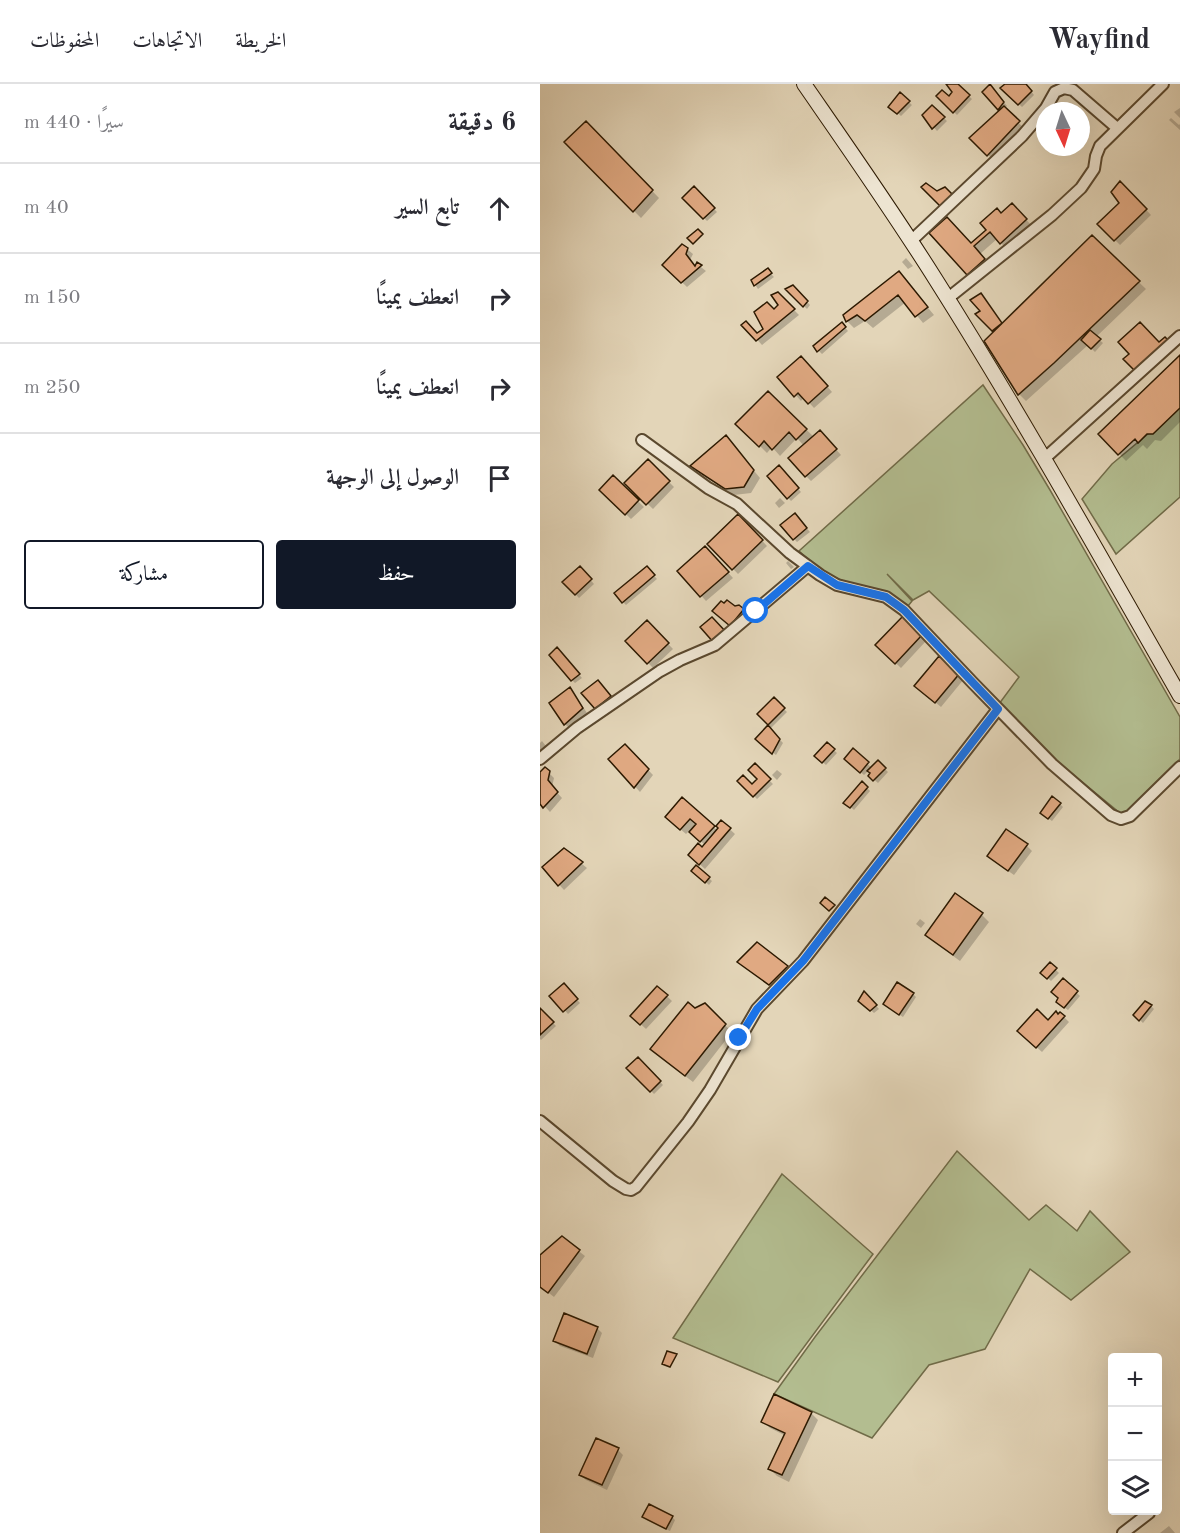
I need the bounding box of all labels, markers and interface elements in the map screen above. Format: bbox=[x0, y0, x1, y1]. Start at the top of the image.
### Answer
text: Wayfind bbox=[1048, 27, 1150, 55]
text: المحفوظات bbox=[30, 31, 99, 52]
text: الاتجاهات bbox=[132, 31, 202, 52]
text: الخريطة bbox=[235, 31, 286, 52]
north arrow bbox=[1036, 102, 1090, 156]
text: 6 دقيقة bbox=[448, 110, 516, 136]
text: سيرًا · 440 m bbox=[24, 113, 124, 133]
icon: ahead bbox=[483, 192, 516, 225]
text: تابع السير bbox=[395, 197, 459, 219]
text: 40 m bbox=[24, 198, 69, 218]
icon: right bbox=[483, 282, 516, 315]
text: انعطف يمينًا bbox=[376, 287, 459, 309]
text: 150 m bbox=[24, 288, 80, 308]
icon: right bbox=[483, 372, 516, 405]
text: انعطف يمينًا bbox=[376, 377, 459, 399]
text: 250 m bbox=[24, 378, 80, 398]
icon: arrive bbox=[483, 462, 516, 495]
text: الوصول إلى الوجهة bbox=[326, 467, 459, 489]
button: مشاركة bbox=[24, 540, 264, 609]
button: حفظ bbox=[276, 540, 516, 609]
route start bbox=[742, 597, 768, 623]
route end bbox=[725, 1024, 751, 1050]
map controls bbox=[1108, 1353, 1162, 1515]
button: + bbox=[1108, 1353, 1162, 1407]
button: − bbox=[1108, 1407, 1162, 1461]
button: layers bbox=[1108, 1461, 1162, 1515]

